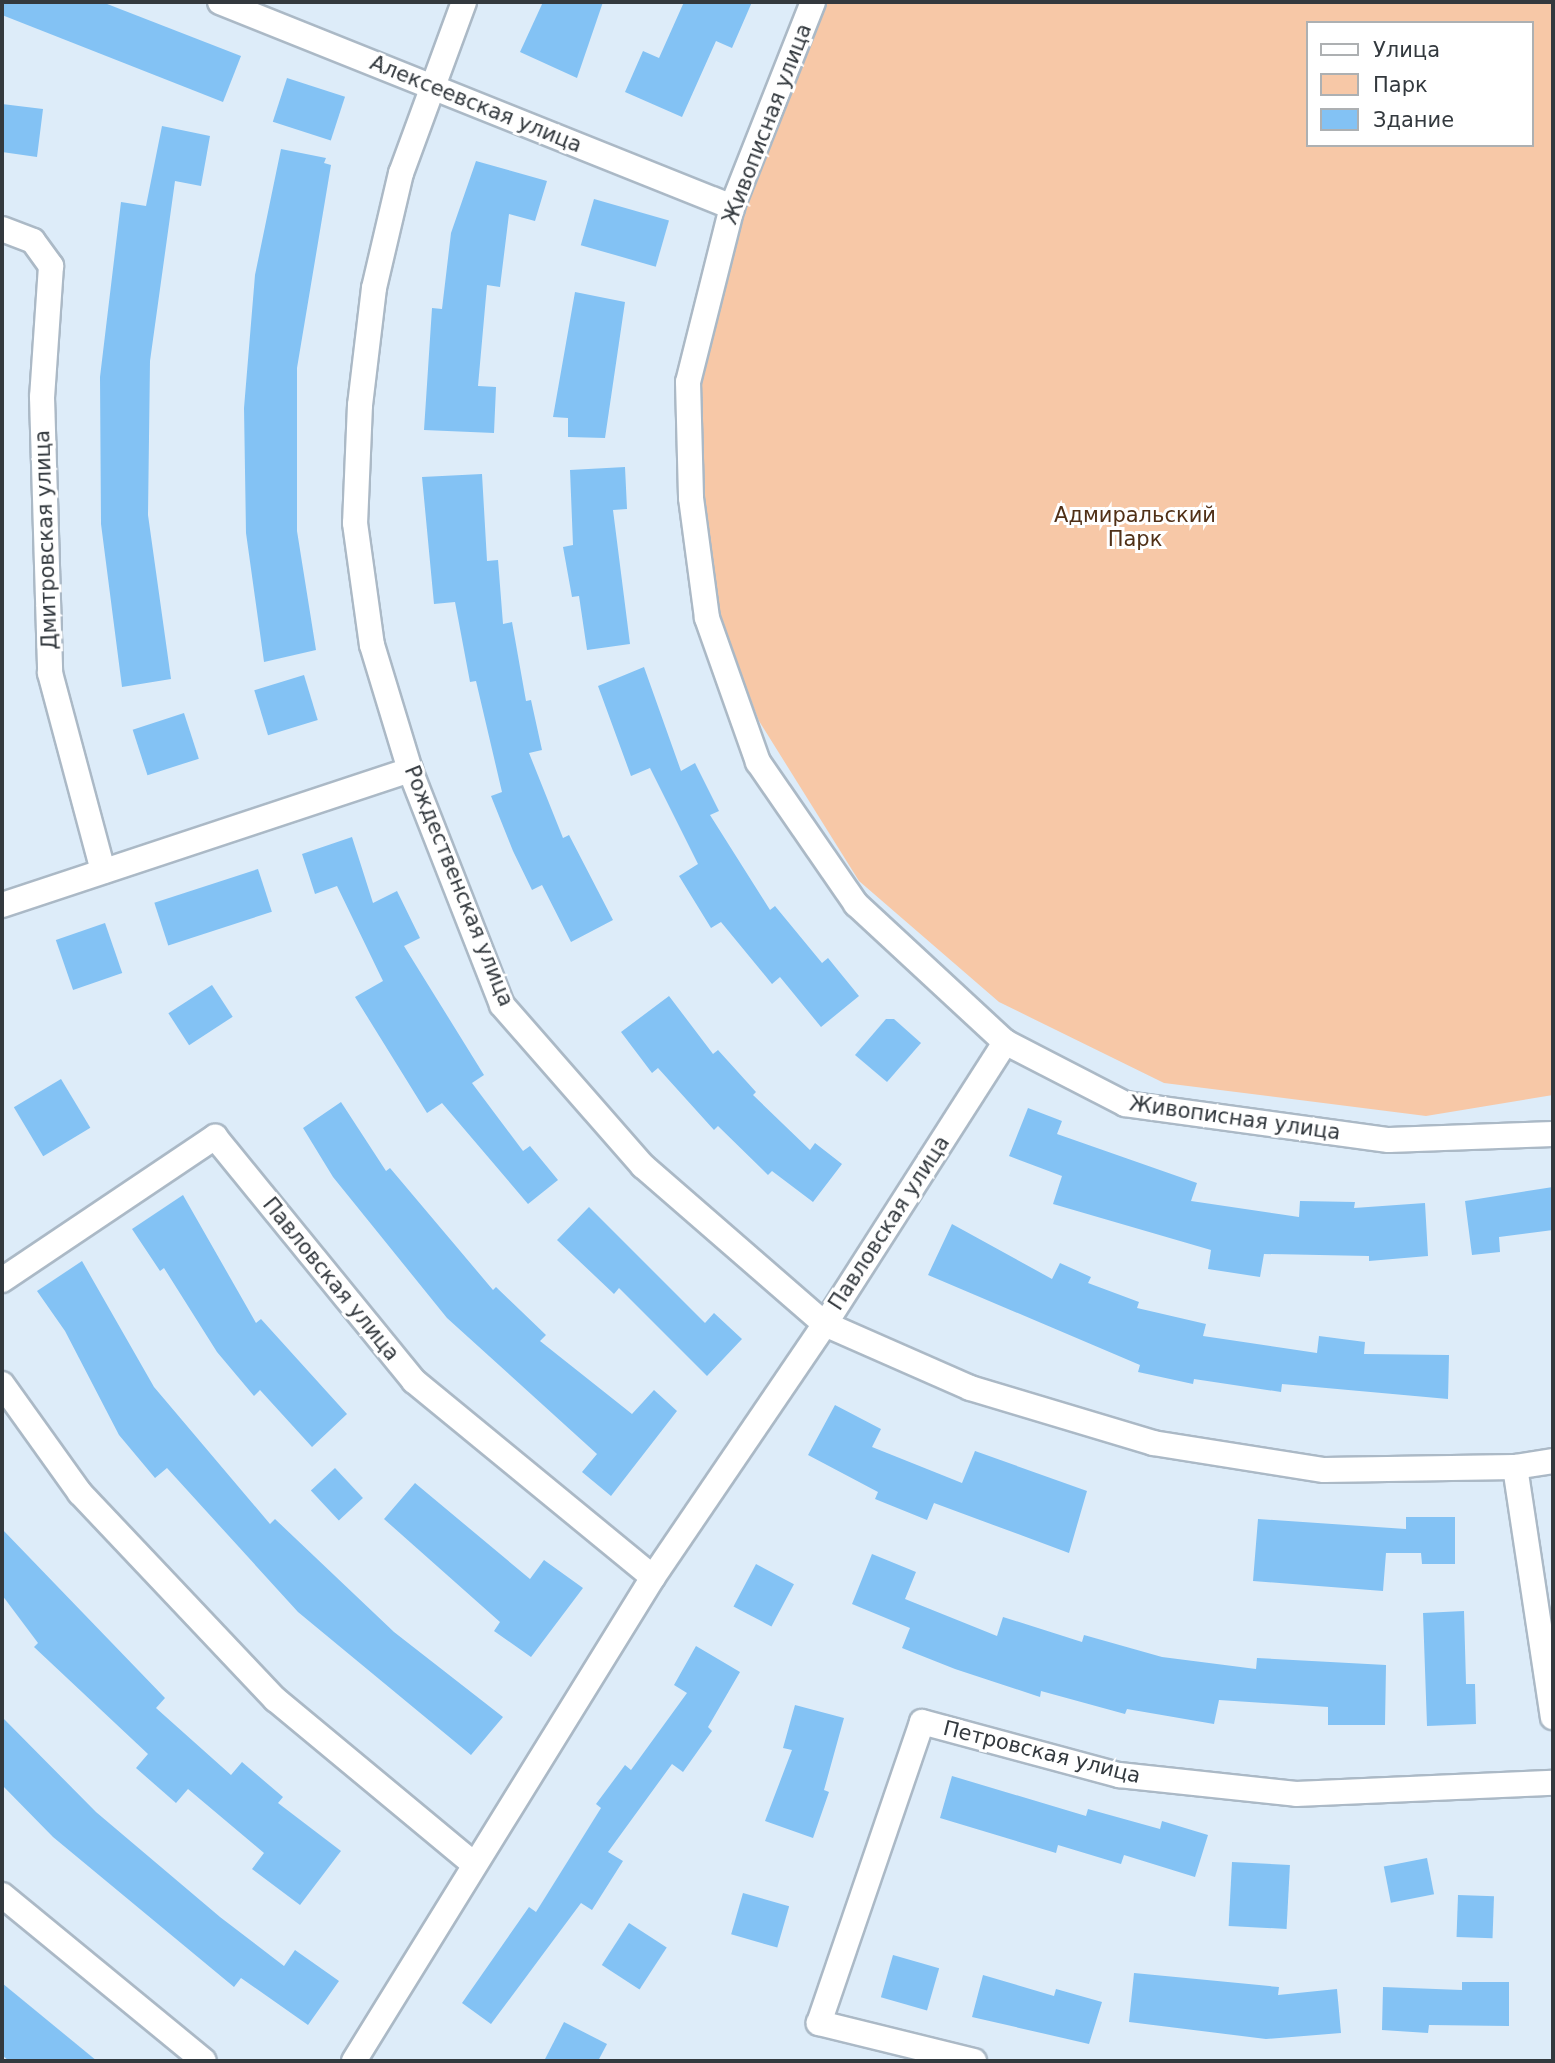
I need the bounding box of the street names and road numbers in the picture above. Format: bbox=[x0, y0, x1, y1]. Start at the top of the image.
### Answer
street label: Живописная улица bbox=[717, 20, 817, 228]
street label: Алексеевская улица bbox=[366, 50, 586, 158]
street label: Дмитровская улица bbox=[30, 430, 62, 650]
street label: Рождественская улица bbox=[399, 762, 519, 1010]
street label: Живописная улица bbox=[1128, 1091, 1342, 1145]
street label: Павловская улица bbox=[823, 1131, 955, 1315]
street label: Павловская улица bbox=[257, 1192, 405, 1366]
street label: Петровская улица bbox=[941, 1715, 1143, 1789]

